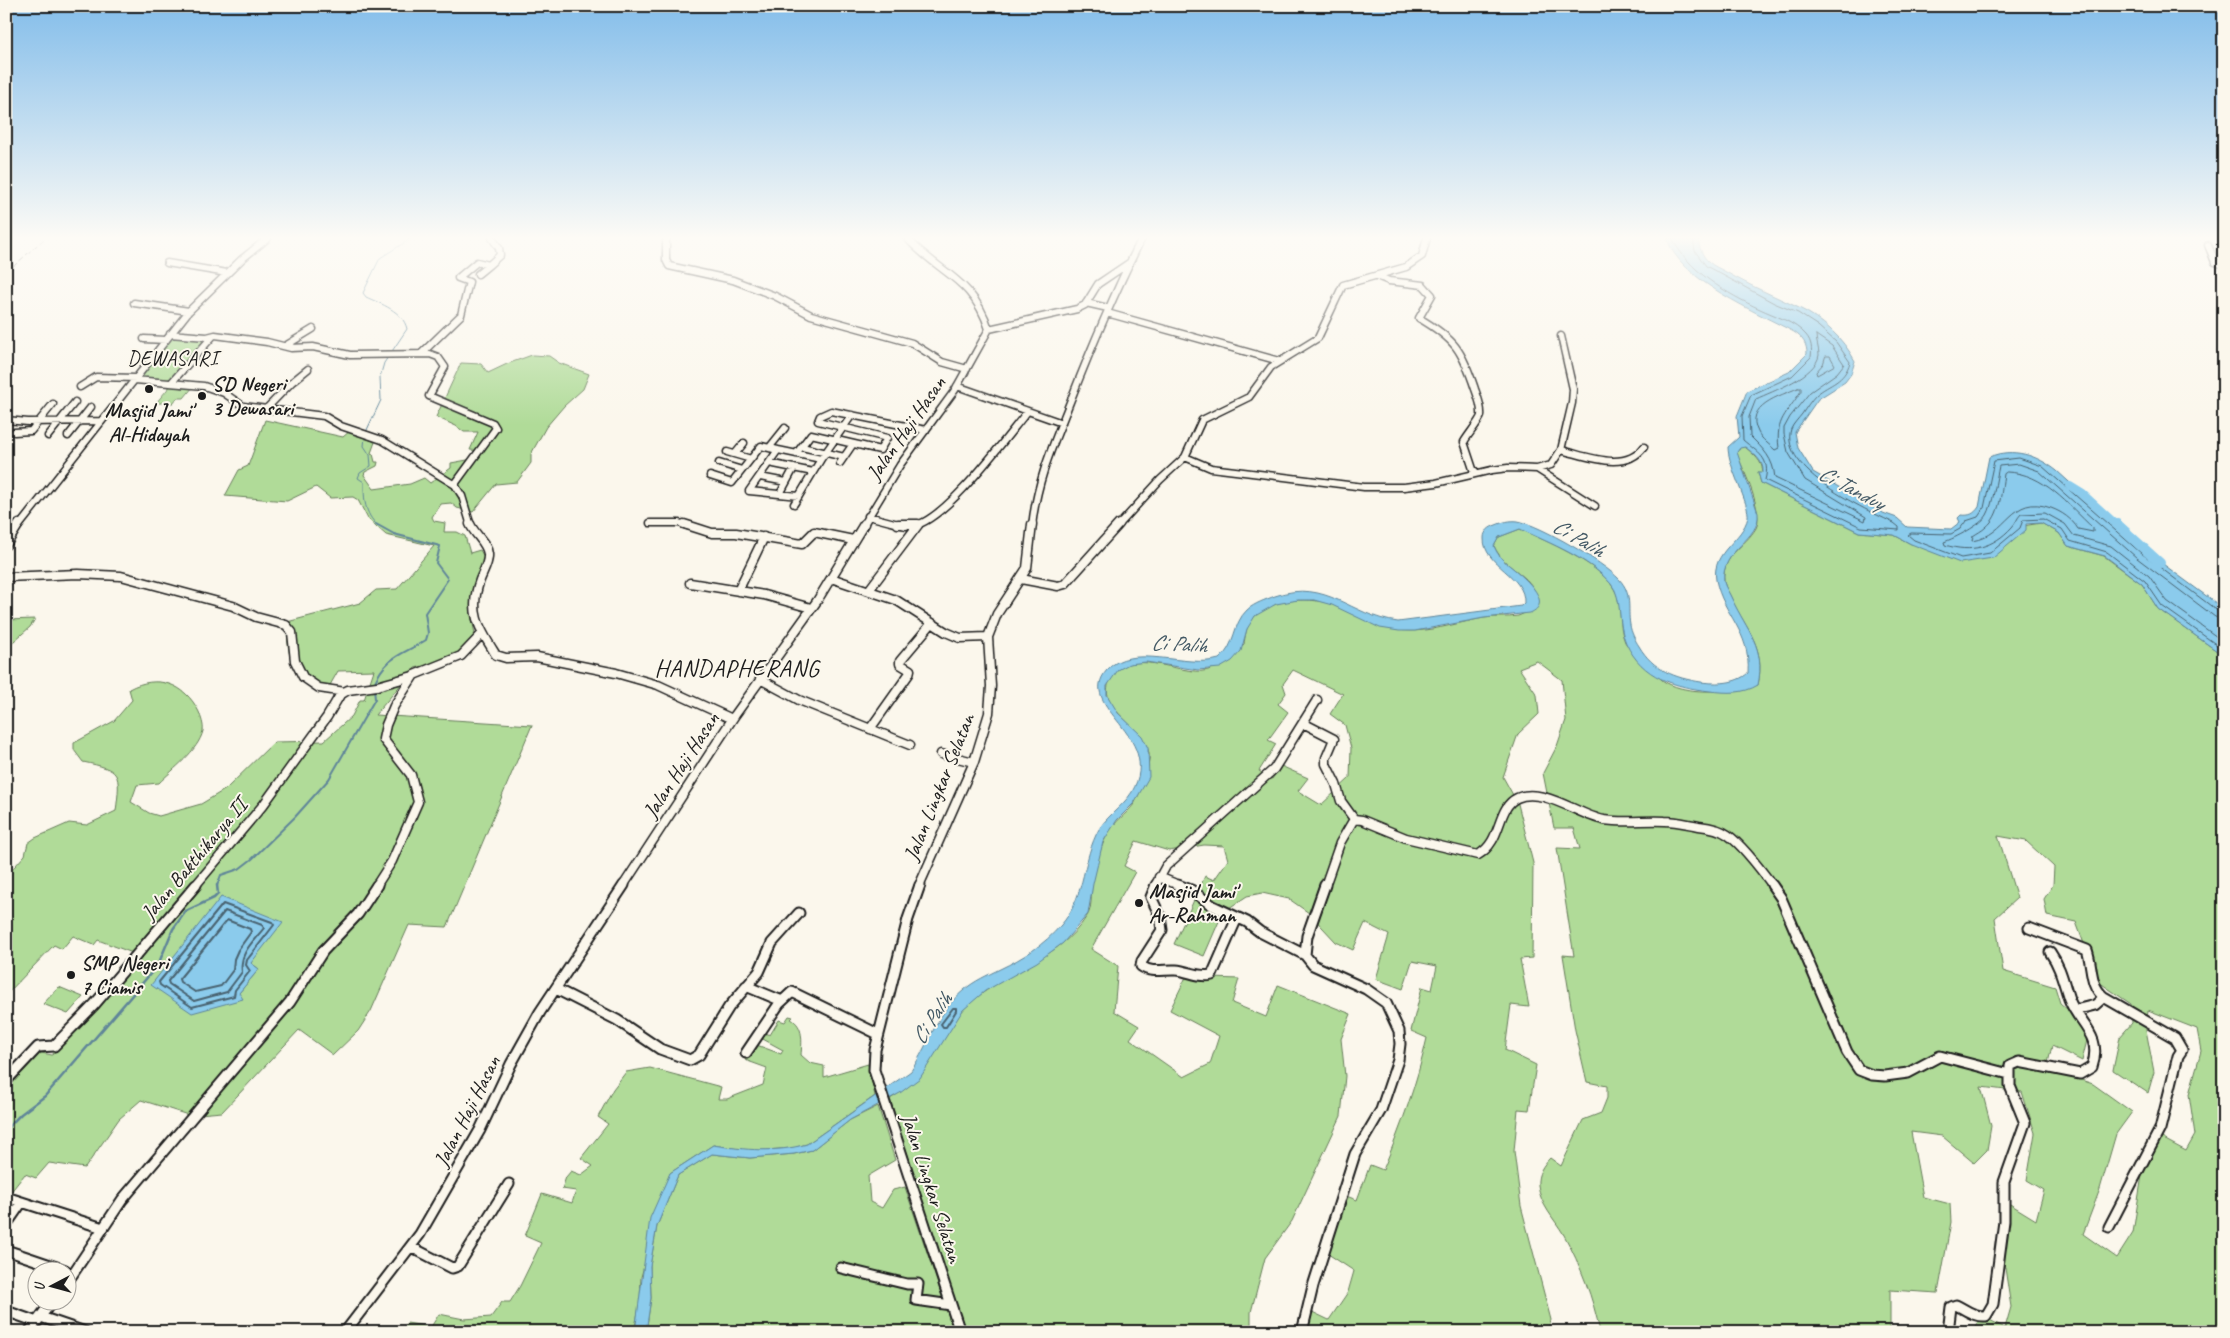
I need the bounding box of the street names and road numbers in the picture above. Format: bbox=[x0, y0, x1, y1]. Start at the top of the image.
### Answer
street label: Jalan Haji Hasan bbox=[860, 370, 952, 486]
street label: Jalan Haji Hasan bbox=[637, 707, 725, 824]
street label: Jalan Lingkar Selatan bbox=[897, 708, 981, 865]
street label: Jalan Bakthikarya II bbox=[135, 789, 255, 926]
street label: Jalan Haji Hasan bbox=[427, 1051, 506, 1172]
street label: Jalan Lingkar Selatan bbox=[895, 1109, 969, 1268]

